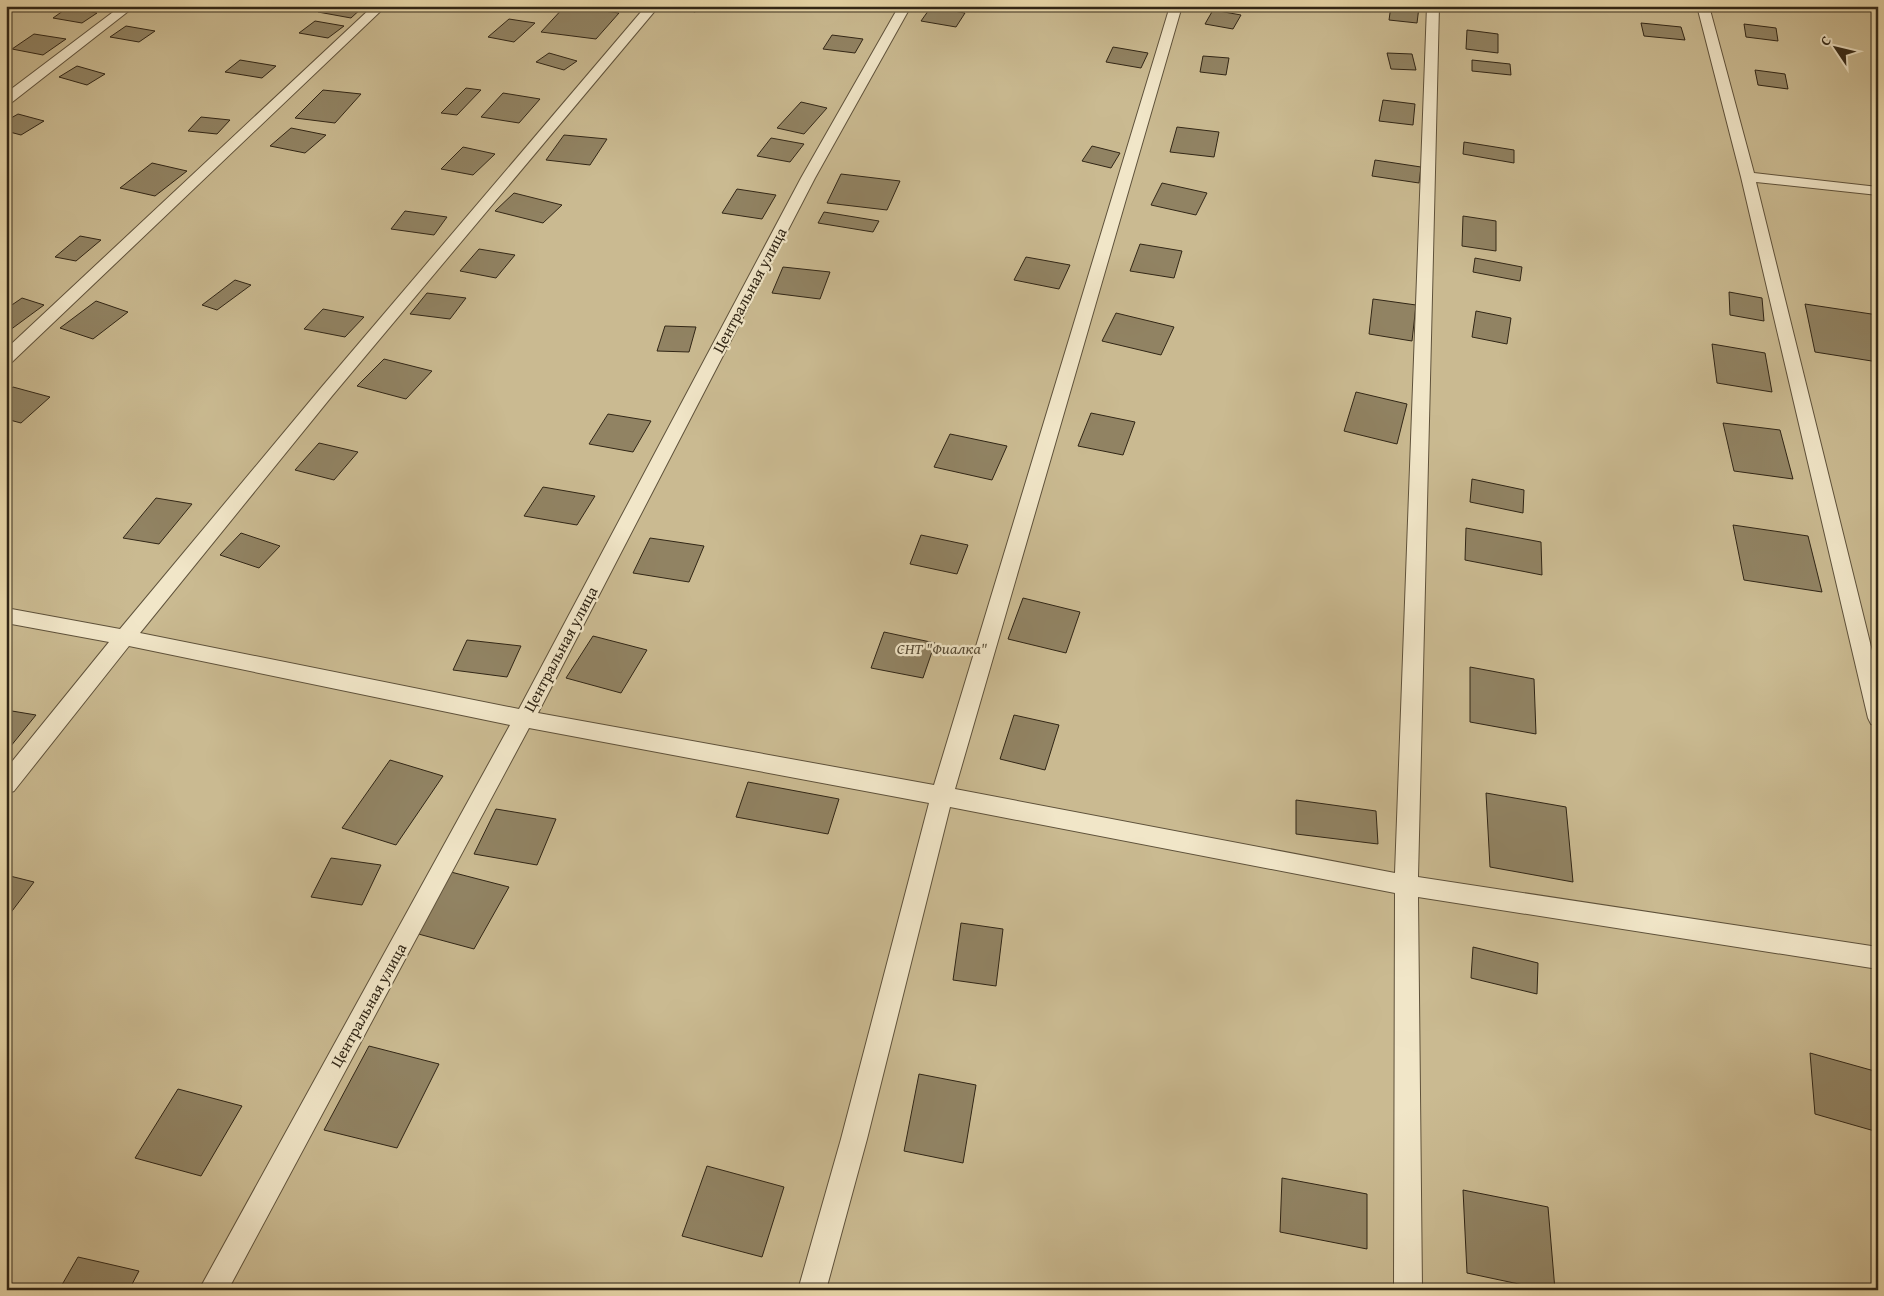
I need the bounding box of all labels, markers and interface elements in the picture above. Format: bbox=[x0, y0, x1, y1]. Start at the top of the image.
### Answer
north arrow bbox=[1812, 22, 1862, 72]
text: С bbox=[1815, 31, 1836, 50]
street label: Центральная улица bbox=[706, 223, 792, 357]
street label: Центральная улица bbox=[517, 582, 603, 716]
park label: СНТ "Фиалка" bbox=[897, 636, 988, 660]
street label: Центральная улица bbox=[324, 938, 412, 1072]

